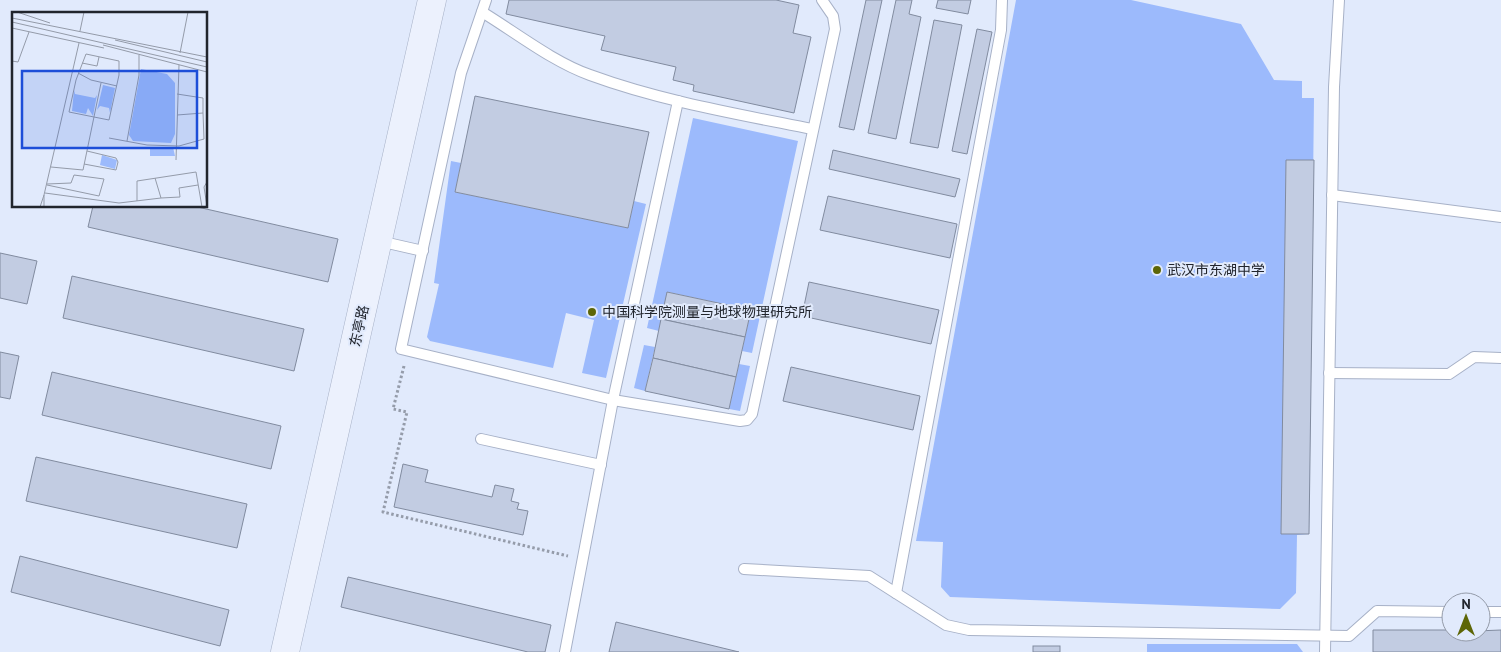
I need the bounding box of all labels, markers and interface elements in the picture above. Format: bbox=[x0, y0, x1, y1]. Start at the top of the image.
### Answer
inset map bbox=[12, 12, 208, 208]
place label: 武汉市东湖中学 bbox=[1167, 261, 1265, 279]
marker: 武汉市东湖中学 bbox=[1151, 264, 1163, 276]
place label: 中国科学院测量与地球物理研究所 bbox=[602, 303, 812, 321]
street label: 东亭路 bbox=[346, 304, 372, 348]
marker: 中国科学院测量与地球物理研究所 bbox=[586, 306, 598, 318]
north arrow bbox=[1441, 592, 1491, 642]
text: N bbox=[1461, 595, 1471, 613]

